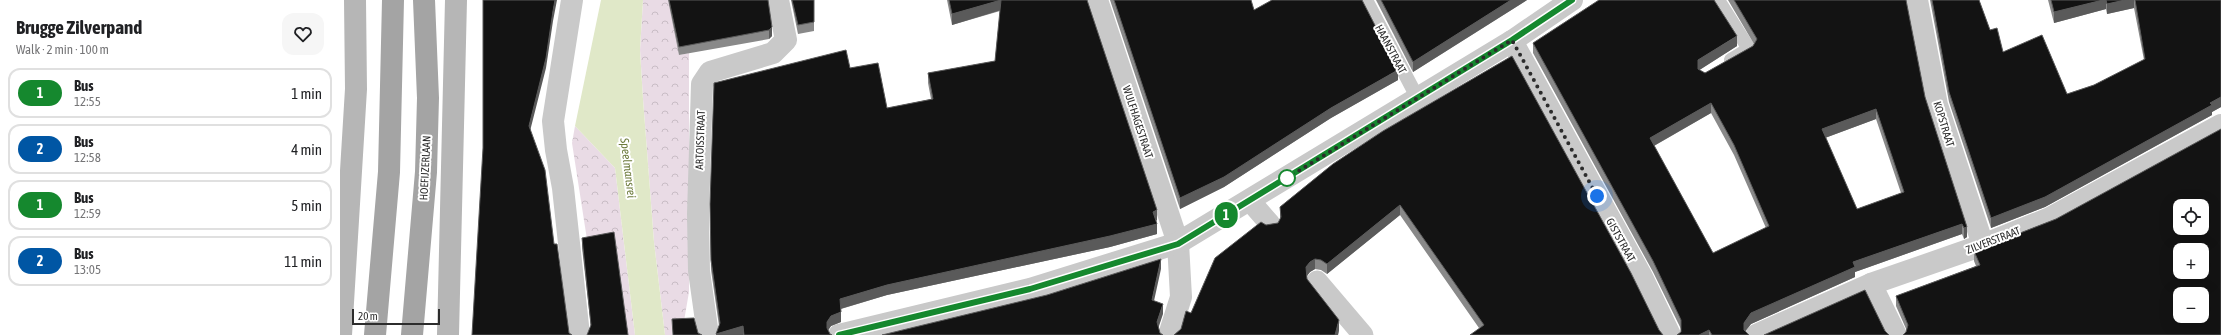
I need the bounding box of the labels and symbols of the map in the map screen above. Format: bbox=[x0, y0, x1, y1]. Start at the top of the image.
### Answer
street label: HAANSTRAAT bbox=[1373, 22, 1409, 76]
street label: WULFHAGESTRAAT bbox=[1121, 84, 1155, 160]
street label: KOPSTRAAT bbox=[1931, 100, 1957, 148]
street label: ARTOISSTRAAT bbox=[693, 110, 707, 170]
street label: HOEFIJZERLAAN bbox=[417, 135, 433, 201]
water label: Speelmansrei bbox=[617, 136, 639, 199]
unlabelled marker bbox=[1278, 169, 1296, 187]
your location bbox=[1587, 186, 1607, 206]
line badge: 1 bbox=[1213, 202, 1239, 228]
street label: GISTSTRAAT bbox=[1604, 216, 1638, 264]
street label: ZILVERSTRAAT bbox=[1964, 224, 2022, 256]
scale bar bbox=[352, 307, 440, 326]

